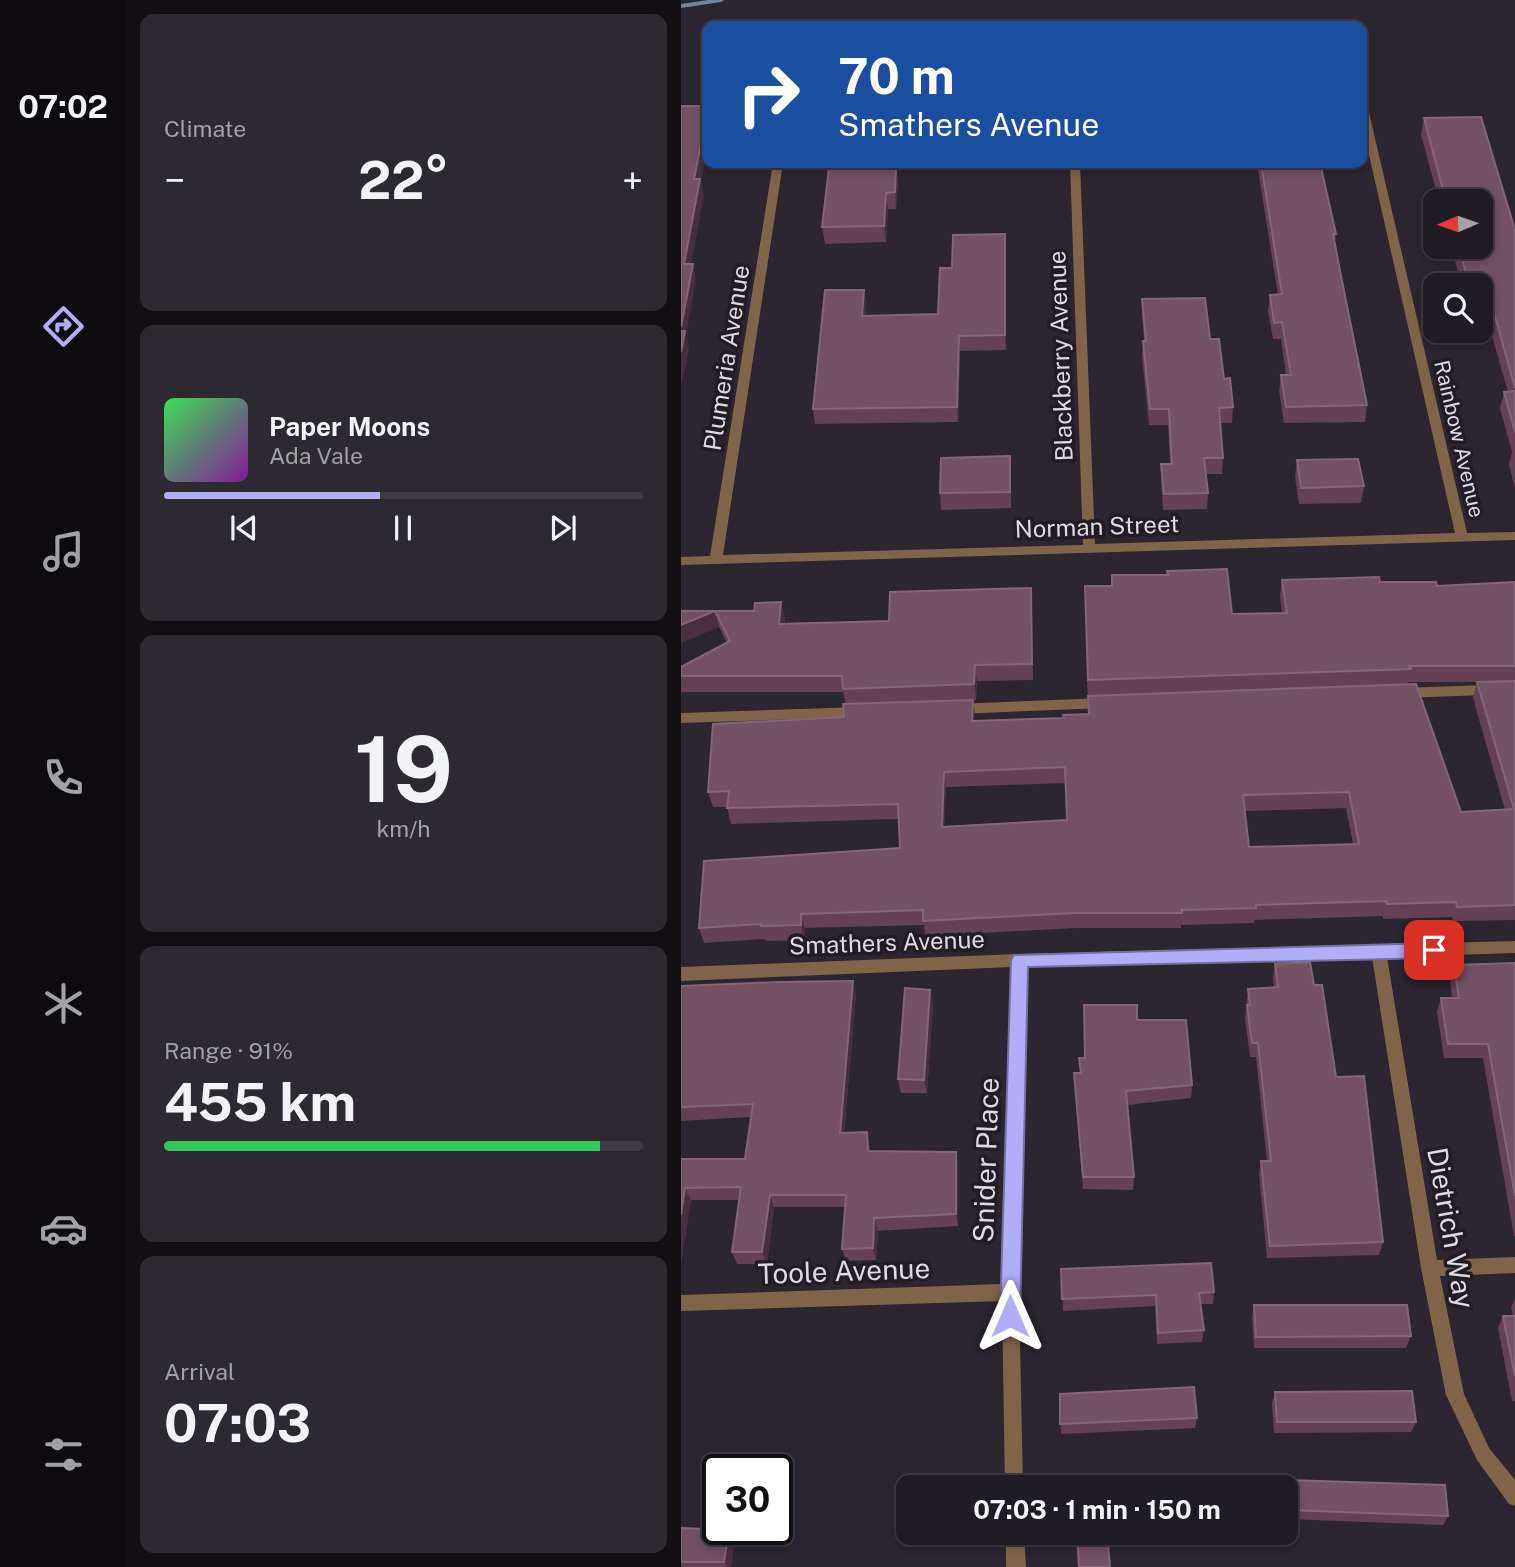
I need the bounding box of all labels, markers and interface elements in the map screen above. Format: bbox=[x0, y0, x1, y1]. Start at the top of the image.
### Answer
text: 70 m bbox=[838, 47, 955, 105]
icon: right bbox=[723, 49, 814, 140]
text: 07:02 bbox=[18, 88, 108, 125]
text: Smathers Avenue bbox=[838, 106, 1099, 143]
text: Climate bbox=[164, 115, 246, 142]
text: 22° bbox=[358, 150, 449, 211]
text: − bbox=[164, 158, 185, 203]
text: + bbox=[622, 158, 643, 203]
north arrow bbox=[1423, 189, 1493, 259]
map controls bbox=[1423, 189, 1493, 343]
street label: Blackberry Avenue bbox=[1042, 250, 1078, 462]
street label: Plumeria Avenue bbox=[698, 263, 755, 453]
button: search bbox=[1423, 273, 1493, 343]
icon: directions bbox=[39, 302, 88, 351]
street label: Rainbow Avenue bbox=[1429, 358, 1490, 520]
text: Paper Moons bbox=[269, 411, 430, 442]
text: Ada Vale bbox=[269, 442, 363, 469]
icon: previous bbox=[225, 509, 263, 547]
icon: pause bbox=[384, 509, 422, 547]
icon: next bbox=[544, 509, 582, 547]
street label: Norman Street bbox=[1014, 509, 1180, 543]
icon: music bbox=[39, 527, 88, 576]
text: 19 bbox=[354, 716, 453, 822]
icon: phone bbox=[39, 753, 88, 802]
text: km/h bbox=[376, 815, 431, 842]
pin bbox=[1404, 920, 1464, 980]
street label: Smathers Avenue bbox=[789, 925, 985, 959]
icon: arrive bbox=[1415, 931, 1453, 969]
icon: climate bbox=[39, 979, 88, 1028]
text: Range · 91% bbox=[164, 1037, 293, 1064]
text: 455 km bbox=[164, 1072, 356, 1133]
street label: Snider Place bbox=[966, 1077, 1005, 1243]
street label: Dietrich Way bbox=[1421, 1145, 1482, 1311]
icon: car bbox=[39, 1204, 88, 1253]
street label: Toole Avenue bbox=[757, 1251, 931, 1290]
position arrow bbox=[973, 1279, 1047, 1353]
text: Arrival bbox=[164, 1358, 235, 1385]
text: 07:03 bbox=[164, 1393, 311, 1454]
icon: filters bbox=[39, 1430, 88, 1479]
speed limit sign: 30 bbox=[702, 1454, 793, 1545]
text: 07:03 · 1 min · 150 m bbox=[973, 1494, 1221, 1525]

